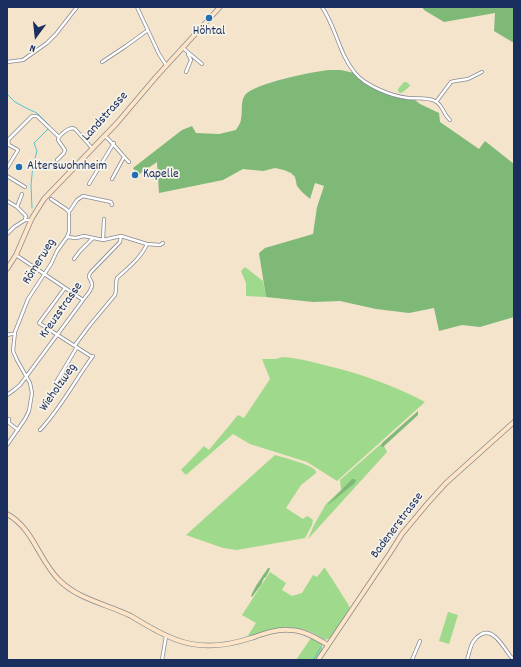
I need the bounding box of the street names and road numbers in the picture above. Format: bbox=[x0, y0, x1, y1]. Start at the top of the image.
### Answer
street label: Landstrasse bbox=[80, 89, 132, 145]
street label: Römerweg bbox=[20, 236, 60, 288]
street label: Kreuzstrasse bbox=[37, 280, 87, 342]
street label: Wieholzweg bbox=[37, 361, 81, 415]
street label: Badenerstrasse bbox=[368, 490, 428, 562]

